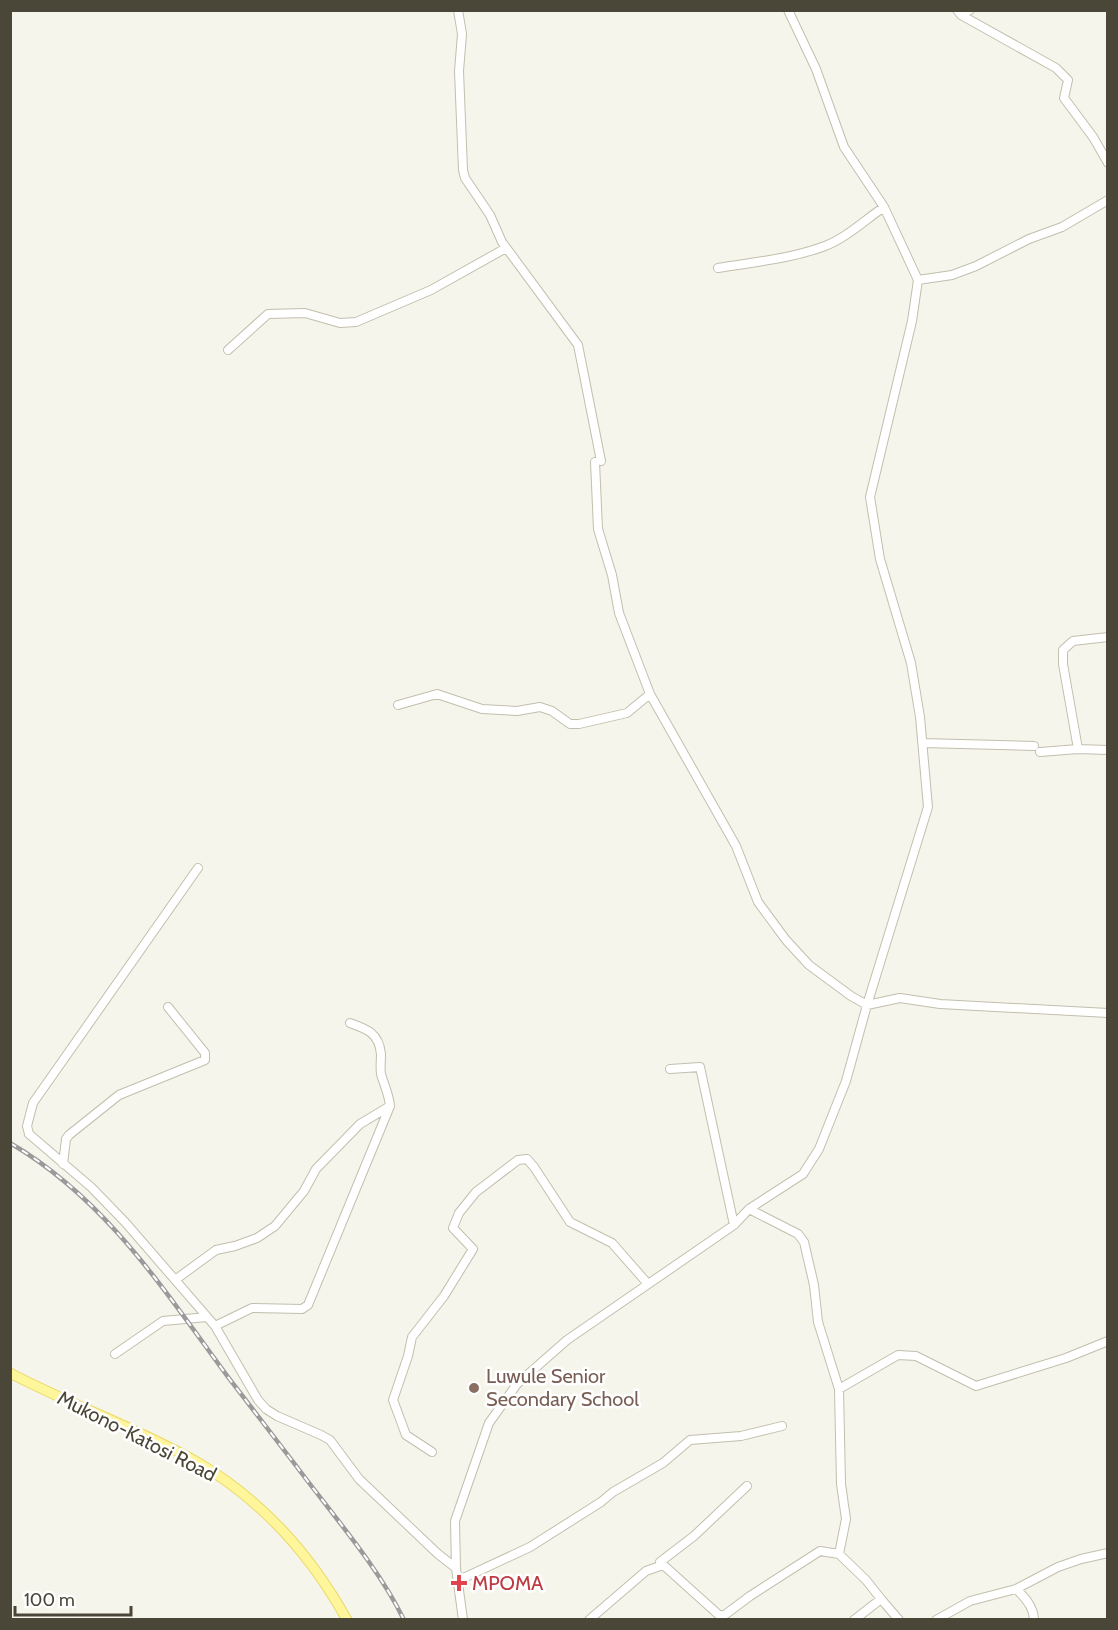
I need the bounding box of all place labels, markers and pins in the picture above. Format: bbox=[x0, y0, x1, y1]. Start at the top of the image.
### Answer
place label: Luwule Senior Secondary School bbox=[486, 1364, 639, 1411]
marker: Luwule Senior Secondary School bbox=[467, 1381, 481, 1395]
place label: MPOMA bbox=[472, 1571, 544, 1595]
marker: MPOMA bbox=[450, 1574, 468, 1592]

